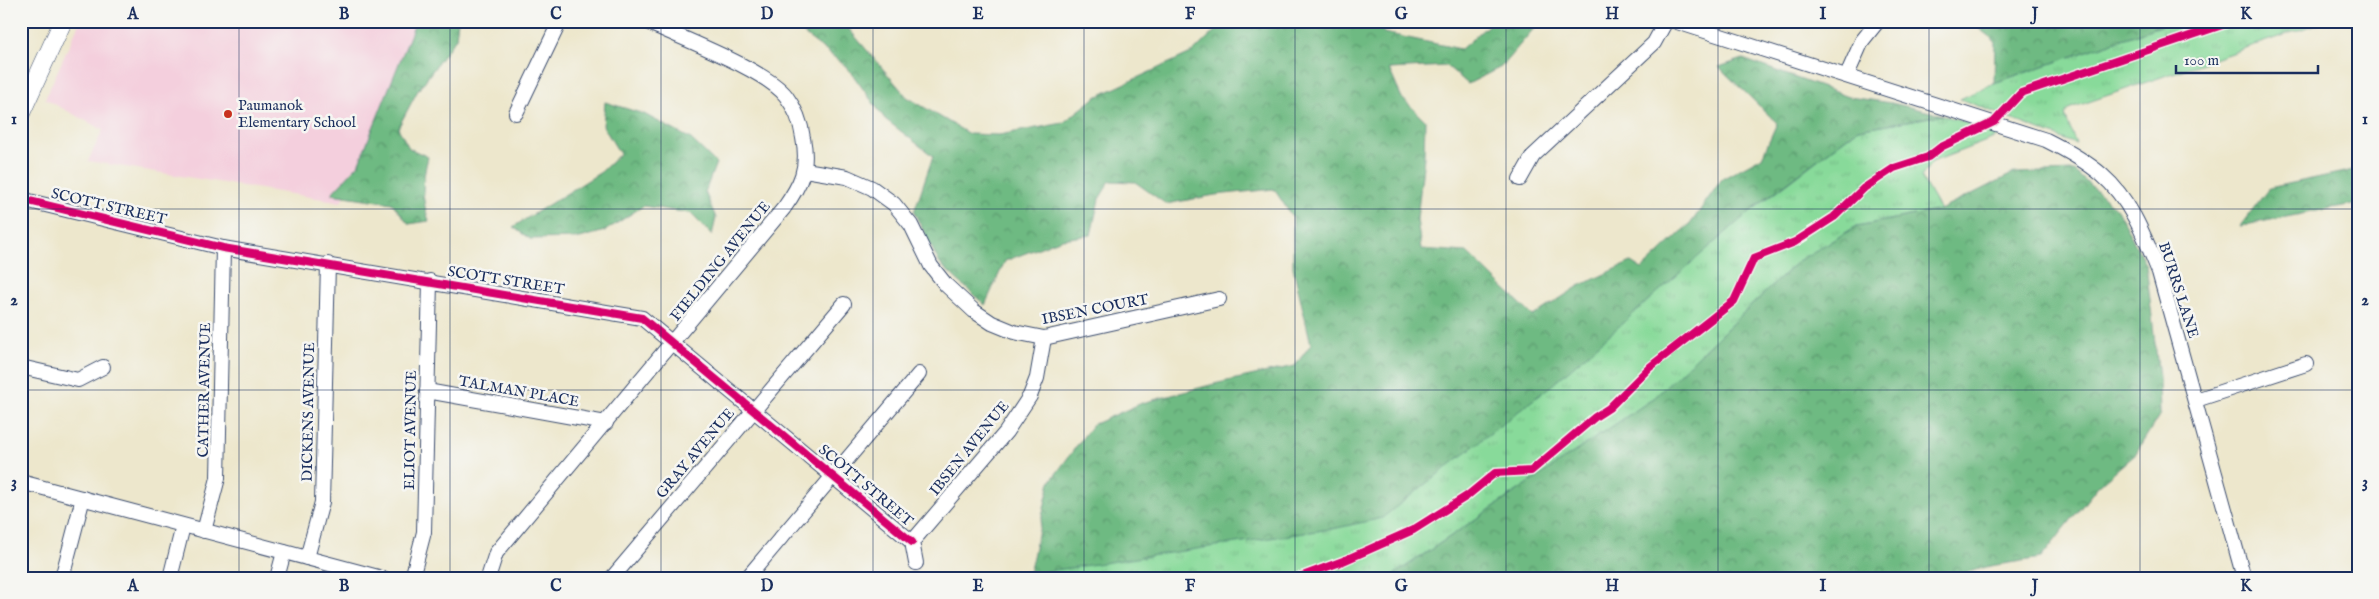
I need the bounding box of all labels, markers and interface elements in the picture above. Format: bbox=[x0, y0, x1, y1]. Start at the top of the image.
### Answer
text: A bbox=[127, 5, 140, 25]
text: B bbox=[339, 5, 350, 25]
text: C bbox=[550, 5, 562, 25]
text: D bbox=[761, 5, 774, 25]
text: E bbox=[972, 5, 984, 25]
text: F bbox=[1185, 5, 1196, 25]
text: G bbox=[1395, 5, 1408, 25]
text: H bbox=[1605, 5, 1619, 25]
text: I bbox=[1820, 5, 1827, 25]
text: J bbox=[2030, 5, 2039, 25]
text: K bbox=[2240, 5, 2253, 25]
scale bar bbox=[2176, 42, 2319, 74]
text: 100 m bbox=[2184, 51, 2220, 70]
place label: Paumanok Elementary School bbox=[238, 96, 357, 132]
marker: Paumanok Elementary School bbox=[222, 108, 234, 120]
text: 1 bbox=[11, 110, 17, 130]
text: 1 bbox=[2362, 110, 2368, 130]
street label: SCOTT STREET bbox=[49, 184, 169, 229]
street label: FIELDING AVENUE bbox=[666, 197, 775, 325]
street label: BURRS LANE bbox=[2154, 240, 2203, 341]
street label: SCOTT STREET bbox=[446, 262, 566, 299]
street label: IBSEN COURT bbox=[1040, 290, 1150, 329]
text: 2 bbox=[10, 291, 18, 311]
text: 2 bbox=[2361, 291, 2369, 311]
street label: CATHER AVENUE bbox=[194, 322, 215, 458]
street label: DICKENS AVENUE bbox=[298, 342, 319, 482]
street label: ELIOT AVENUE bbox=[400, 370, 421, 490]
street label: TALMAN PLACE bbox=[457, 372, 581, 411]
street label: IBSEN AVENUE bbox=[925, 397, 1013, 500]
street label: GRAY AVENUE bbox=[652, 404, 739, 502]
street label: SCOTT STREET bbox=[814, 440, 917, 531]
text: 3 bbox=[11, 473, 17, 493]
text: 3 bbox=[2362, 473, 2368, 493]
text: A bbox=[127, 577, 140, 597]
text: B bbox=[339, 577, 350, 597]
text: C bbox=[550, 577, 562, 597]
text: D bbox=[761, 577, 774, 597]
text: E bbox=[972, 577, 984, 597]
text: F bbox=[1185, 577, 1196, 597]
text: G bbox=[1395, 577, 1408, 597]
text: H bbox=[1605, 577, 1619, 597]
text: I bbox=[1820, 577, 1827, 597]
text: J bbox=[2030, 577, 2039, 597]
text: K bbox=[2240, 577, 2253, 597]

